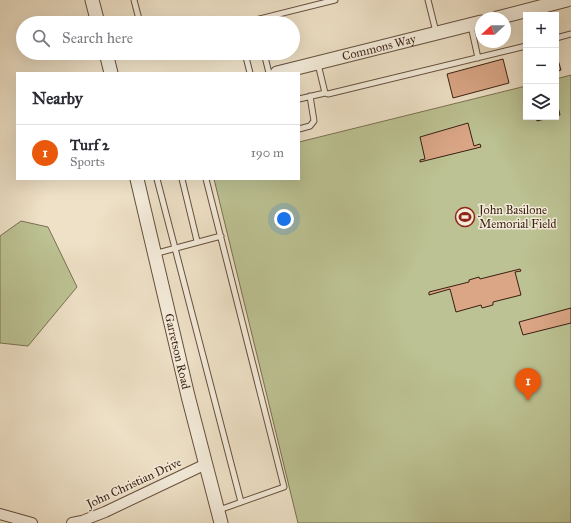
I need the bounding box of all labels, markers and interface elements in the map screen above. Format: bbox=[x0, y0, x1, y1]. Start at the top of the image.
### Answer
north arrow bbox=[475, 12, 511, 48]
map controls bbox=[523, 12, 559, 120]
button: + bbox=[523, 12, 559, 48]
search box bbox=[16, 16, 300, 60]
icon: search bbox=[30, 27, 52, 49]
text: Search here bbox=[62, 29, 133, 47]
street label: Commons Way bbox=[341, 32, 418, 63]
button: − bbox=[523, 48, 559, 84]
button: layers bbox=[523, 84, 559, 120]
text: Nearby bbox=[32, 88, 83, 109]
text: Turf 2 bbox=[70, 136, 109, 154]
text: 1 bbox=[42, 145, 48, 161]
text: 190 m bbox=[251, 145, 284, 161]
text: Sports bbox=[70, 154, 105, 170]
place label: John Basilone Memorial Field bbox=[477, 203, 556, 231]
sports icon: John Basilone Memorial Field bbox=[454, 206, 476, 228]
your location bbox=[274, 209, 294, 229]
street label: Garretson Road bbox=[162, 312, 193, 391]
pin: 1 bbox=[515, 368, 541, 401]
street label: John Christian Drive bbox=[83, 455, 184, 513]

